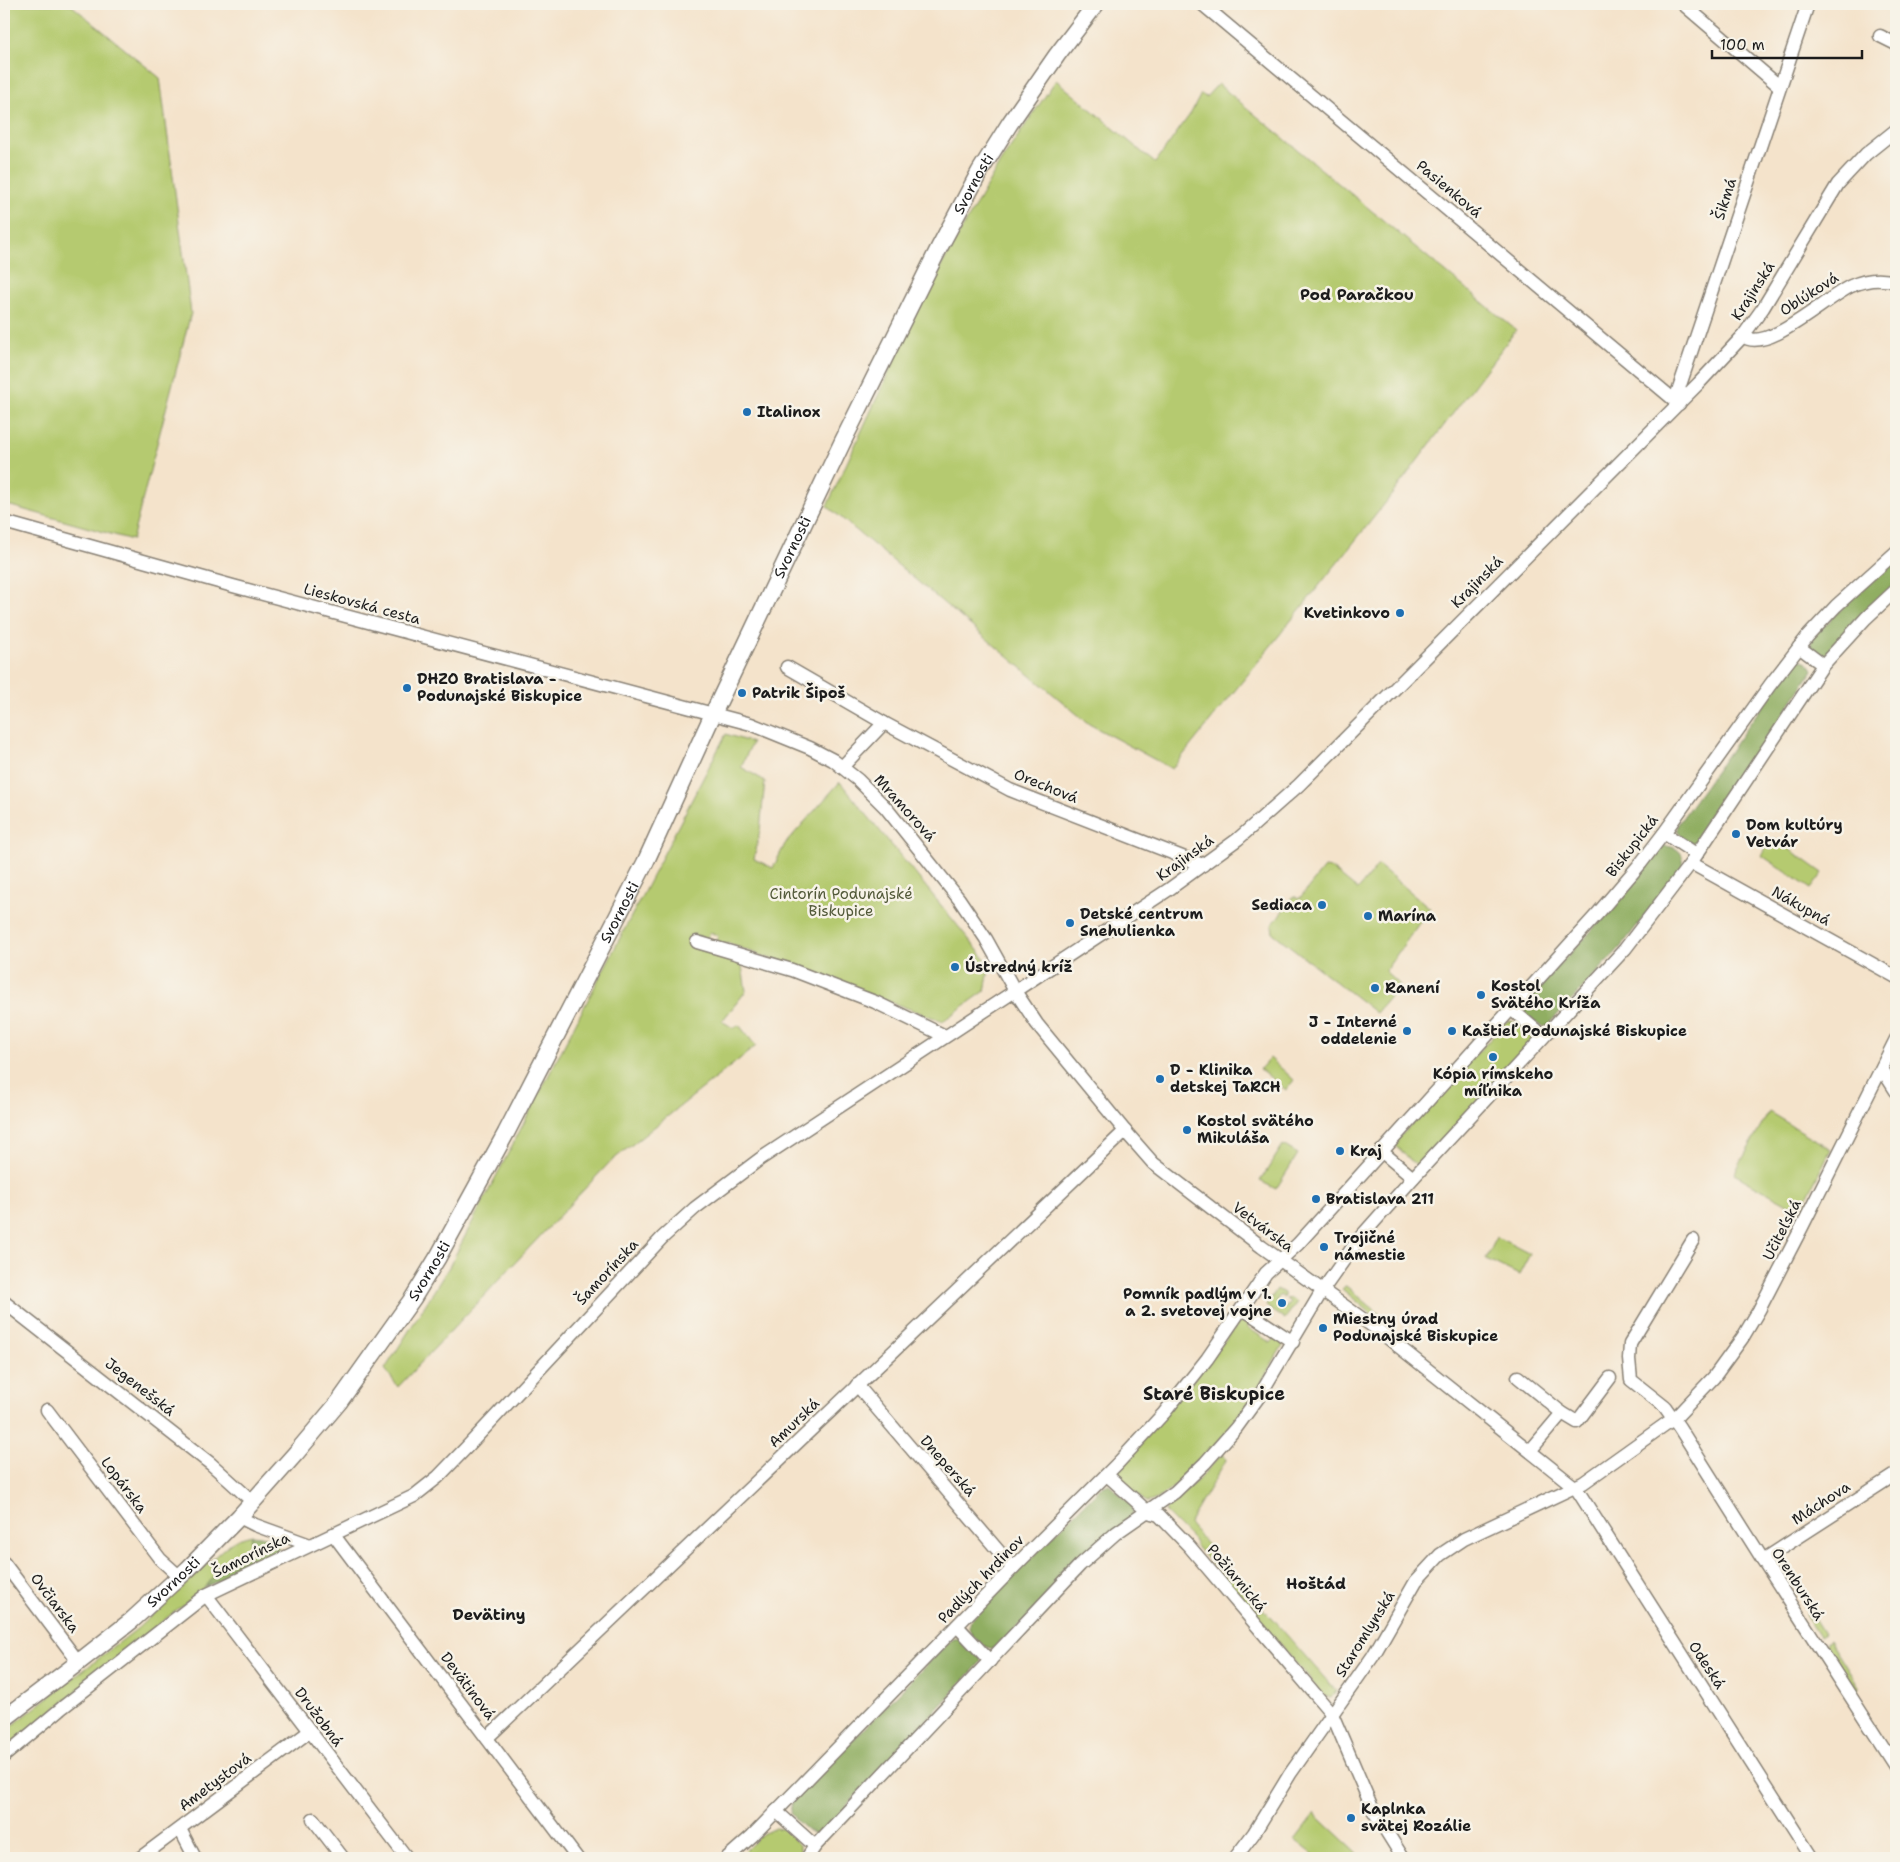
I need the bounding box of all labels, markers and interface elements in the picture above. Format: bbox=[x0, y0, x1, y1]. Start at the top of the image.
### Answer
scale bar bbox=[1712, 28, 1862, 60]
text: 100 m bbox=[1720, 35, 1765, 55]
street label: Svornosti bbox=[949, 150, 998, 218]
street label: Pasienková bbox=[1412, 156, 1486, 223]
street label: Šikmá bbox=[1708, 175, 1741, 222]
street label: Krajinská bbox=[1727, 257, 1780, 324]
street label: Oblúková bbox=[1776, 267, 1843, 320]
district label: Pod Paračkou bbox=[1300, 284, 1414, 305]
place label: Italinox bbox=[757, 402, 821, 422]
marker: Italinox bbox=[741, 406, 753, 418]
street label: Svornosti bbox=[769, 513, 816, 582]
street label: Krajinská bbox=[1447, 551, 1508, 612]
street label: Lieskovská cesta bbox=[301, 579, 423, 629]
place label: Kvetinkovo bbox=[1304, 603, 1390, 623]
marker: Kvetinkovo bbox=[1394, 607, 1406, 619]
place label: DHZO Bratislava - Podunajské Biskupice bbox=[417, 669, 582, 706]
marker: DHZO Bratislava - Podunajské Biskupice bbox=[401, 682, 413, 694]
place label: Patrik Šipoš bbox=[752, 682, 846, 703]
marker: Patrik Šipoš bbox=[736, 687, 748, 699]
street label: Orechová bbox=[1011, 764, 1082, 808]
street label: Mramorová bbox=[870, 770, 941, 846]
street label: Biskupická bbox=[1601, 810, 1663, 881]
place label: Dom kultúry Vetvár bbox=[1746, 815, 1843, 852]
marker: Dom kultúry Vetvár bbox=[1730, 828, 1742, 840]
street label: Krajinská bbox=[1152, 830, 1218, 886]
street label: Svornosti bbox=[595, 878, 644, 947]
street label: Nákupná bbox=[1768, 882, 1835, 931]
park label: Cintorín Podunajské Biskupice bbox=[769, 884, 913, 921]
place label: Sediaca bbox=[1251, 895, 1313, 915]
marker: Sediaca bbox=[1316, 899, 1328, 911]
place label: Detské centrum Snehulienka bbox=[1080, 904, 1203, 941]
place label: Marína bbox=[1378, 906, 1437, 926]
marker: Marína bbox=[1362, 910, 1374, 922]
marker: Detské centrum Snehulienka bbox=[1064, 917, 1076, 929]
place label: Ústredný kríž bbox=[965, 956, 1073, 977]
marker: Ústredný kríž bbox=[949, 961, 961, 973]
place label: Kostol Svätého Kríža bbox=[1491, 976, 1601, 1013]
place label: Ranení bbox=[1385, 978, 1440, 998]
marker: Ranení bbox=[1369, 982, 1381, 994]
marker: Kostol Svätého Kríža bbox=[1475, 989, 1487, 1001]
place label: J - Interné oddelenie bbox=[1309, 1012, 1397, 1049]
place label: Kaštieľ Podunajské Biskupice bbox=[1462, 1021, 1687, 1041]
marker: J - Interné oddelenie bbox=[1401, 1025, 1413, 1037]
marker: Kaštieľ Podunajské Biskupice bbox=[1446, 1025, 1458, 1037]
marker: Kópia rímskeho míľnika bbox=[1487, 1051, 1499, 1063]
place label: D - Klinika detskej TaRCH bbox=[1170, 1060, 1281, 1097]
place label: Kópia rímskeho míľnika bbox=[1433, 1064, 1554, 1101]
marker: D - Klinika detskej TaRCH bbox=[1154, 1073, 1166, 1085]
place label: Kostol svätého Mikuláša bbox=[1197, 1111, 1314, 1148]
marker: Kostol svätého Mikuláša bbox=[1181, 1124, 1193, 1136]
place label: Kraj bbox=[1350, 1141, 1382, 1161]
marker: Kraj bbox=[1334, 1145, 1346, 1157]
place label: Bratislava 211 bbox=[1326, 1189, 1434, 1209]
marker: Bratislava 211 bbox=[1310, 1193, 1322, 1205]
street label: Učiteľská bbox=[1758, 1196, 1806, 1264]
street label: Vetvárska bbox=[1228, 1197, 1298, 1257]
place label: Trojičné námestie bbox=[1334, 1228, 1406, 1265]
street label: Šamorínska bbox=[570, 1233, 643, 1309]
street label: Svornosti bbox=[404, 1237, 455, 1305]
marker: Trojičné námestie bbox=[1318, 1241, 1330, 1253]
place label: Pomník padlým v 1. a 2. svetovej vojne bbox=[1123, 1284, 1272, 1321]
marker: Pomník padlým v 1. a 2. svetovej vojne bbox=[1276, 1297, 1288, 1309]
place label: Miestny úrad Podunajské Biskupice bbox=[1333, 1309, 1498, 1346]
marker: Miestny úrad Podunajské Biskupice bbox=[1317, 1322, 1329, 1334]
street label: Jegenešská bbox=[101, 1353, 180, 1421]
district label: Staré Biskupice bbox=[1143, 1382, 1285, 1406]
street label: Amurská bbox=[764, 1393, 824, 1452]
street label: Dneperská bbox=[916, 1431, 981, 1501]
street label: Lopárska bbox=[96, 1453, 152, 1518]
street label: Máchova bbox=[1788, 1476, 1855, 1529]
street label: Šamorínska bbox=[209, 1526, 294, 1582]
street label: Padlých hrdinov bbox=[933, 1530, 1029, 1628]
street label: Požiarnická bbox=[1203, 1540, 1272, 1617]
street label: Orenburská bbox=[1767, 1544, 1829, 1625]
street label: Svornosti bbox=[142, 1552, 205, 1612]
street label: Ovčiarska bbox=[26, 1569, 85, 1638]
district label: Hoštád bbox=[1286, 1573, 1346, 1594]
street label: Staromlynská bbox=[1330, 1586, 1400, 1681]
district label: Devätiny bbox=[453, 1604, 525, 1625]
street label: Odeská bbox=[1684, 1637, 1730, 1693]
street label: Devätinová bbox=[436, 1648, 501, 1725]
street label: Družobná bbox=[290, 1683, 348, 1751]
street label: Ametystová bbox=[175, 1748, 256, 1816]
place label: Kaplnka svätej Rozálie bbox=[1361, 1799, 1471, 1836]
marker: Kaplnka svätej Rozálie bbox=[1345, 1812, 1357, 1824]

